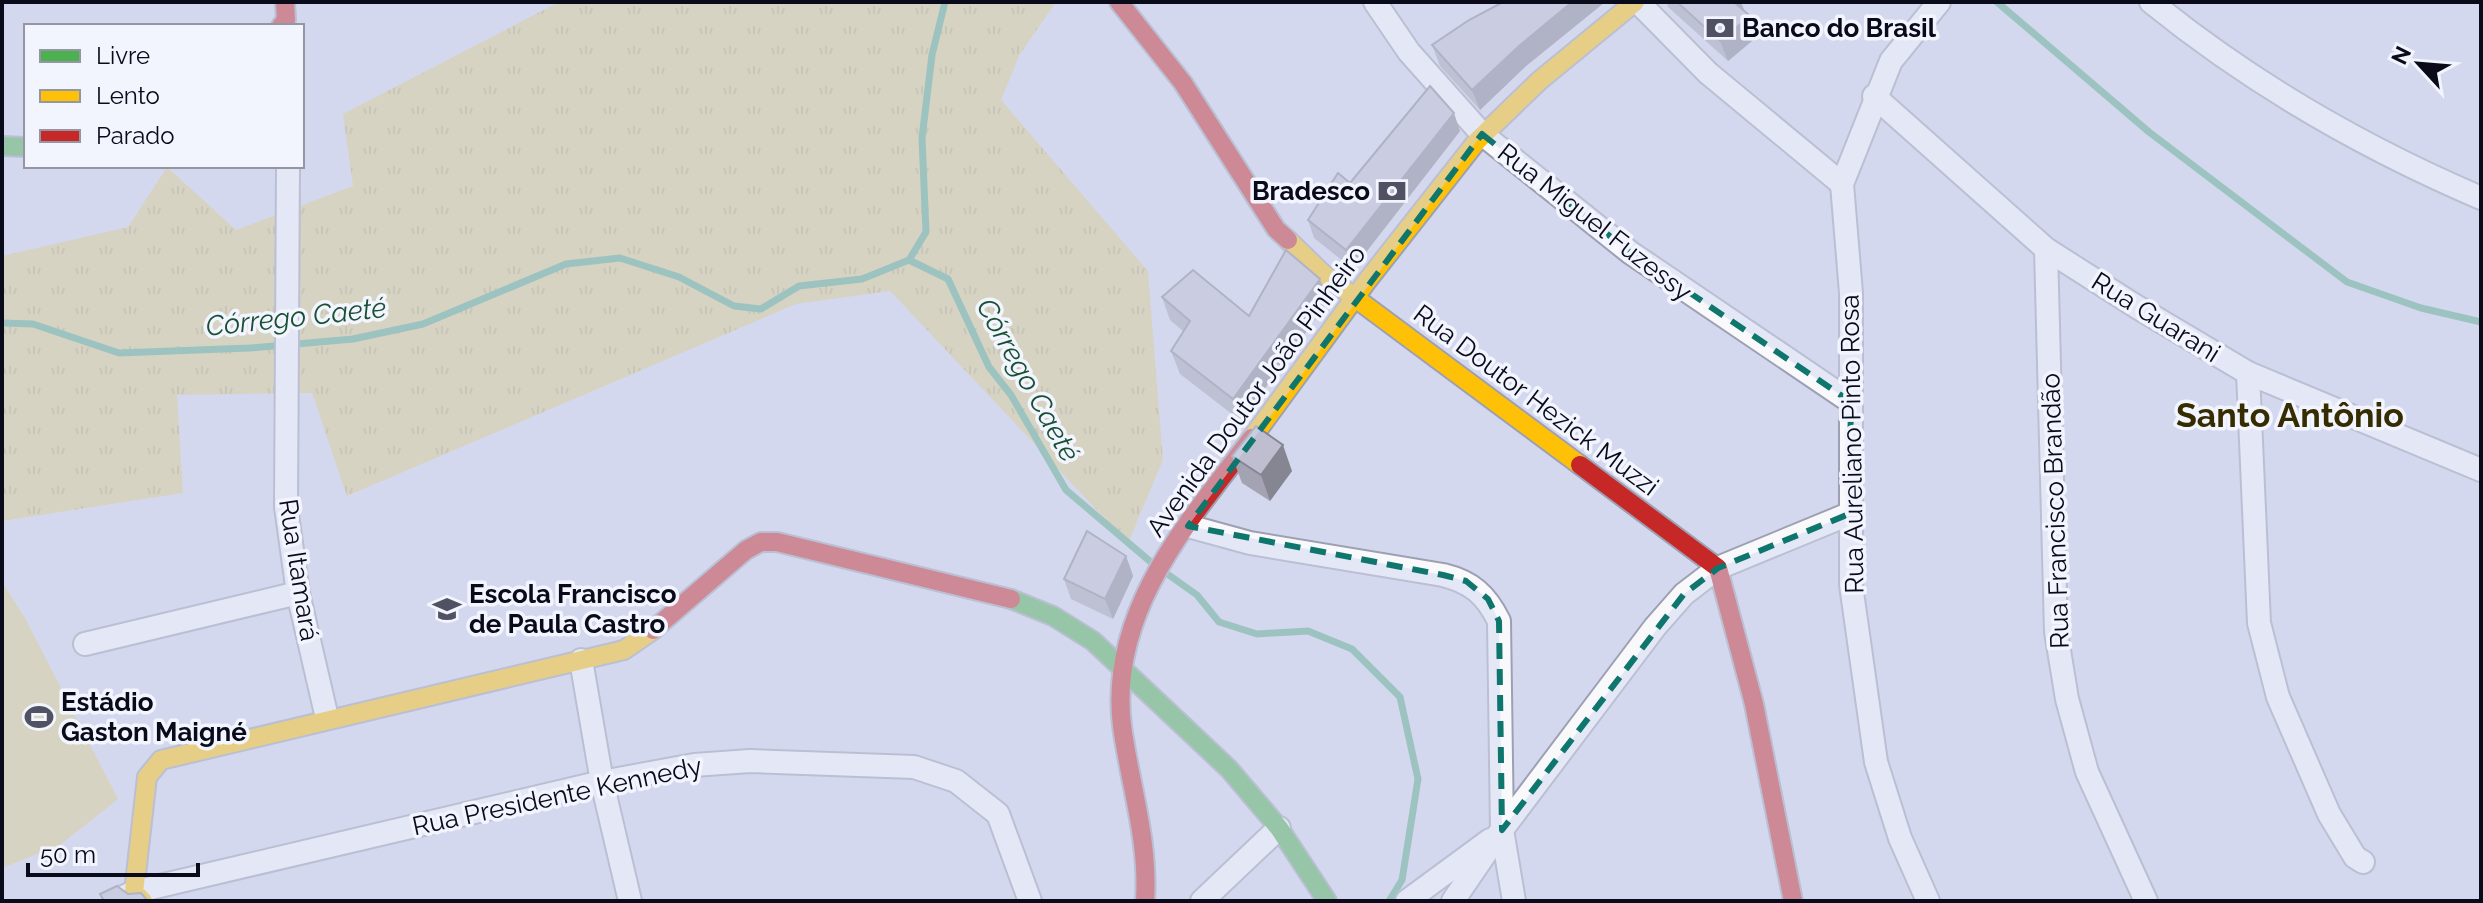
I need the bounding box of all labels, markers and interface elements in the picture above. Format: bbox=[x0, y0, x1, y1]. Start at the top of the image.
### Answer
bank icon: Banco do Brasil bbox=[1705, 13, 1735, 43]
place label: Banco do Brasil bbox=[1742, 13, 1937, 43]
legend bbox=[24, 24, 304, 168]
north arrow bbox=[2379, 24, 2459, 104]
text: Livre bbox=[96, 41, 150, 70]
text: N bbox=[2386, 42, 2416, 68]
text: Lento bbox=[96, 81, 160, 110]
text: Parado bbox=[96, 121, 175, 150]
street label: Rua Miguel Fuzessy bbox=[1492, 137, 1698, 307]
place label: Bradesco bbox=[1252, 176, 1370, 206]
bank icon: Bradesco bbox=[1377, 176, 1407, 206]
street label: Avenida Doutor João Pinheiro bbox=[1140, 240, 1372, 542]
street label: Rua Guarani bbox=[2086, 266, 2226, 368]
water label: Córrego Caeté bbox=[204, 291, 388, 343]
water label: Córrego Caeté bbox=[970, 293, 1086, 467]
street label: Rua Aureliano Pinto Rosa bbox=[1834, 294, 1870, 594]
street label: Rua Doutor Hezick Muzzi bbox=[1408, 298, 1664, 502]
street label: Rua Francisco Brandão bbox=[2035, 373, 2075, 649]
district label: Santo Antônio bbox=[2176, 395, 2404, 435]
street label: Rua Itamará bbox=[273, 497, 325, 643]
place label: Escola Francisco de Paula Castro bbox=[469, 579, 676, 639]
school or university icon: Escola Francisco de Paula Castro bbox=[432, 594, 462, 624]
place label: Estádio Gaston Maigné bbox=[61, 687, 247, 747]
sports icon: Estádio Gaston Maigné bbox=[24, 702, 54, 732]
street label: Rua Presidente Kennedy bbox=[409, 751, 705, 841]
scale bar bbox=[28, 827, 198, 877]
text: 50 m bbox=[40, 840, 96, 869]

